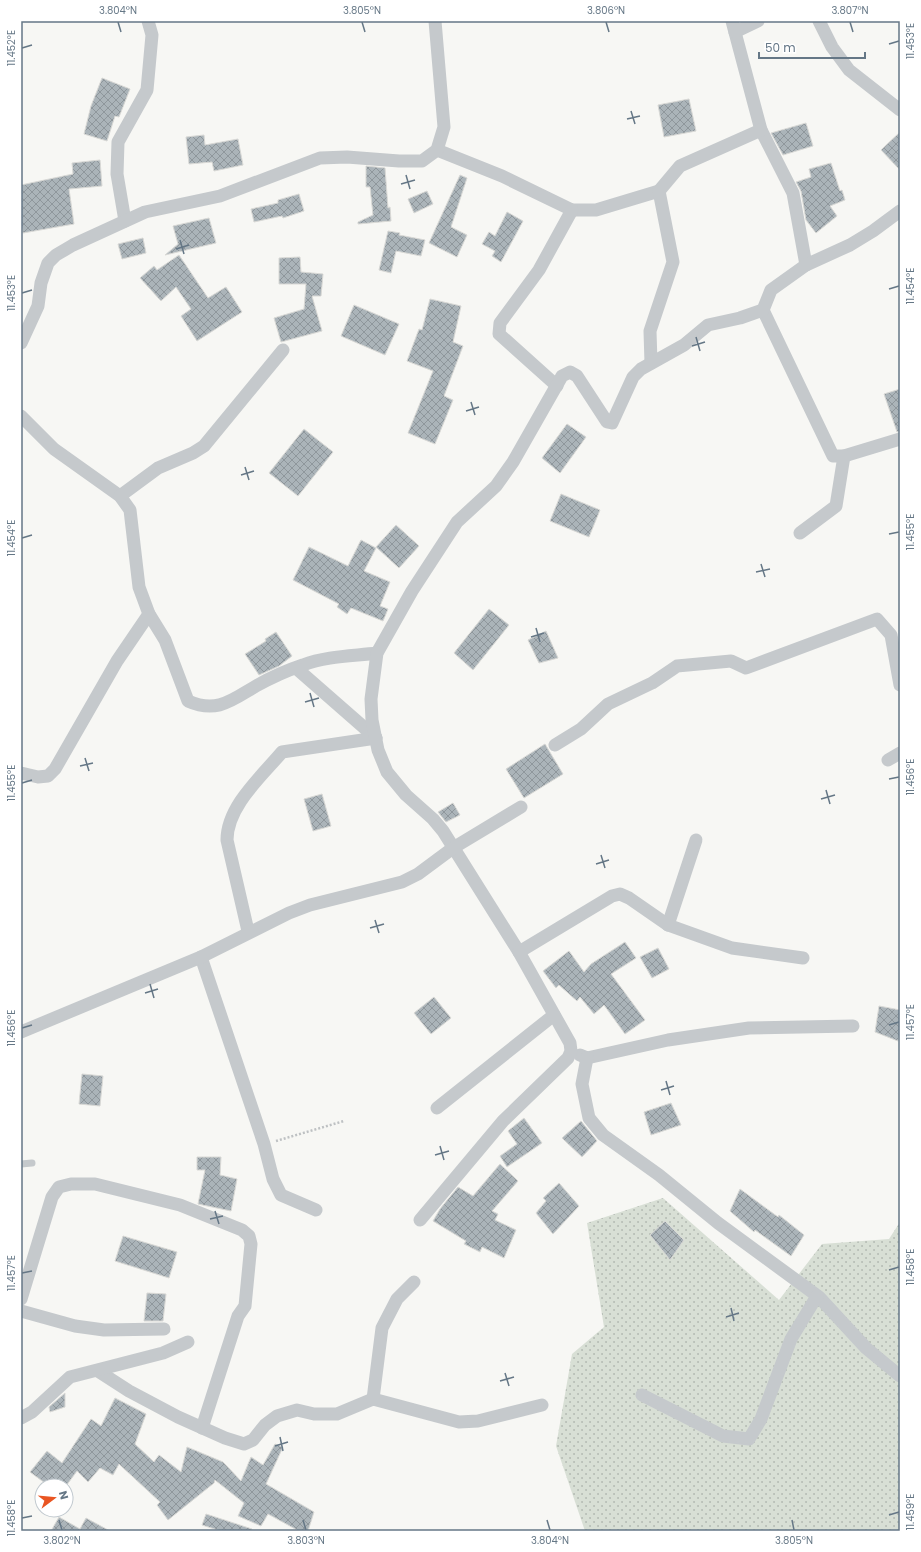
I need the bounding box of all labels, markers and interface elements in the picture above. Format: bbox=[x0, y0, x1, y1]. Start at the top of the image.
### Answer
text: 3.804°N bbox=[99, 3, 137, 18]
text: 3.805°N bbox=[343, 3, 381, 18]
text: 3.806°N bbox=[587, 3, 625, 18]
text: 3.807°N bbox=[831, 3, 869, 18]
text: 11.453°E bbox=[903, 23, 918, 59]
text: 11.452°E bbox=[4, 30, 19, 66]
scale bar bbox=[759, 34, 865, 60]
text: 50 m bbox=[765, 39, 796, 56]
text: 11.454°E bbox=[903, 268, 918, 304]
text: 11.453°E bbox=[4, 275, 19, 311]
text: 11.455°E bbox=[903, 514, 918, 550]
text: 11.454°E bbox=[4, 520, 19, 556]
text: 11.456°E bbox=[903, 759, 918, 795]
text: 11.455°E bbox=[4, 765, 19, 801]
text: 11.457°E bbox=[903, 1004, 918, 1040]
text: 11.456°E bbox=[4, 1010, 19, 1046]
text: 11.458°E bbox=[903, 1249, 918, 1285]
text: 11.457°E bbox=[4, 1255, 19, 1291]
north arrow bbox=[34, 1478, 74, 1518]
text: N bbox=[55, 1489, 72, 1501]
text: 11.459°E bbox=[903, 1494, 918, 1530]
text: 11.458°E bbox=[4, 1500, 19, 1536]
text: 3.802°N bbox=[43, 1533, 81, 1548]
text: 3.803°N bbox=[287, 1533, 325, 1548]
text: 3.804°N bbox=[531, 1533, 569, 1548]
text: 3.805°N bbox=[775, 1533, 813, 1548]

